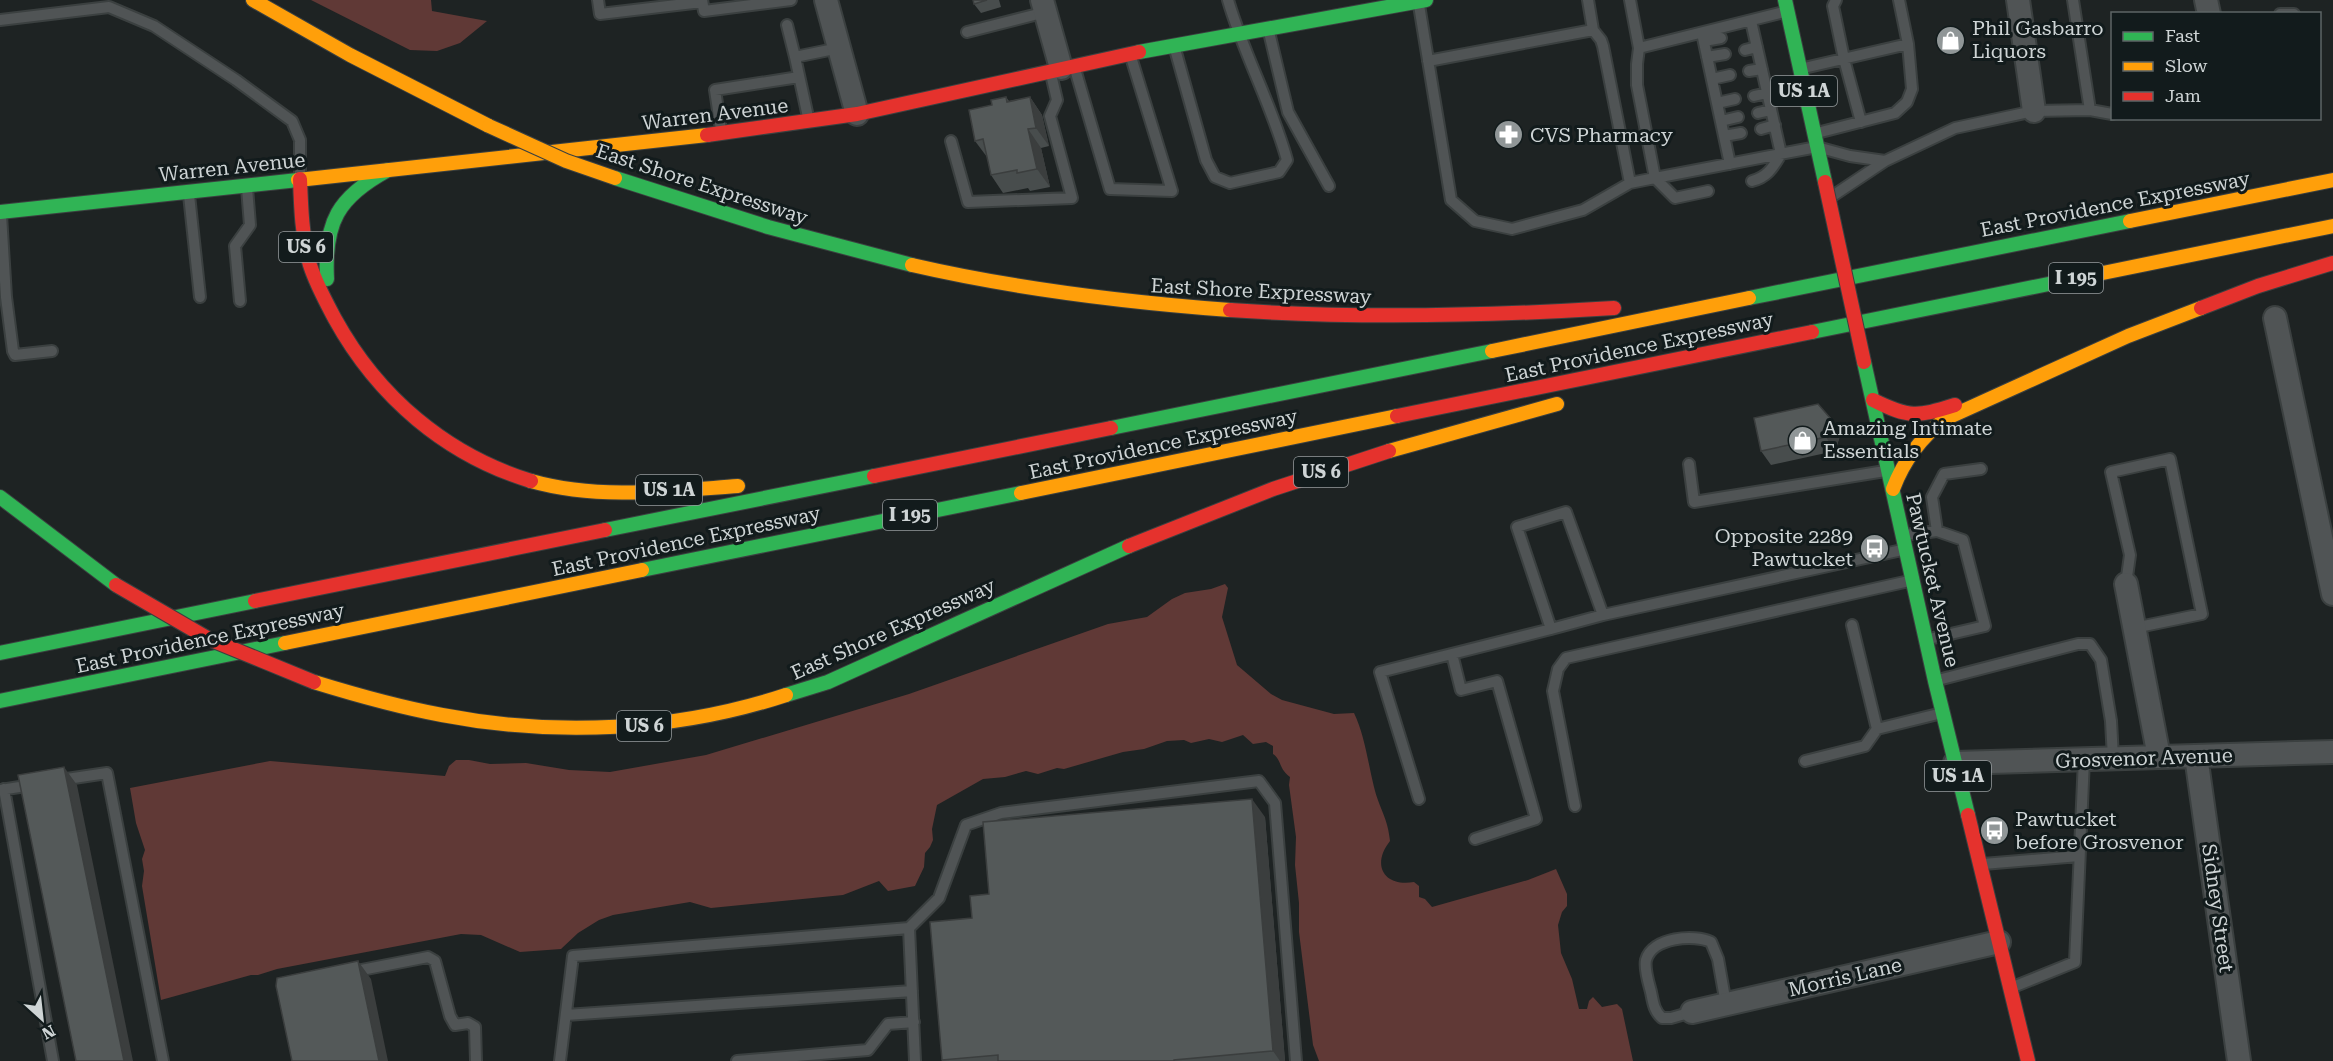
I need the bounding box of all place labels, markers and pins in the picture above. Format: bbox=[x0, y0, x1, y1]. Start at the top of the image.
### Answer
place label: Phil Gasbarro Liquors bbox=[1972, 16, 2104, 63]
shop icon: Phil Gasbarro Liquors bbox=[1935, 24, 1967, 56]
pharmacy icon: CVS Pharmacy bbox=[1493, 119, 1525, 151]
place label: CVS Pharmacy bbox=[1530, 123, 1673, 147]
place label: Amazing Intimate Essentials bbox=[1823, 416, 1993, 463]
shop icon: Amazing Intimate Essentials bbox=[1786, 424, 1818, 456]
place label: Opposite 2289 Pawtucket bbox=[1715, 524, 1854, 571]
bus stop icon: Opposite 2289 Pawtucket bbox=[1858, 532, 1890, 564]
place label: Pawtucket before Grosvenor bbox=[2015, 807, 2184, 854]
bus stop icon: Pawtucket before Grosvenor bbox=[1978, 814, 2010, 846]

